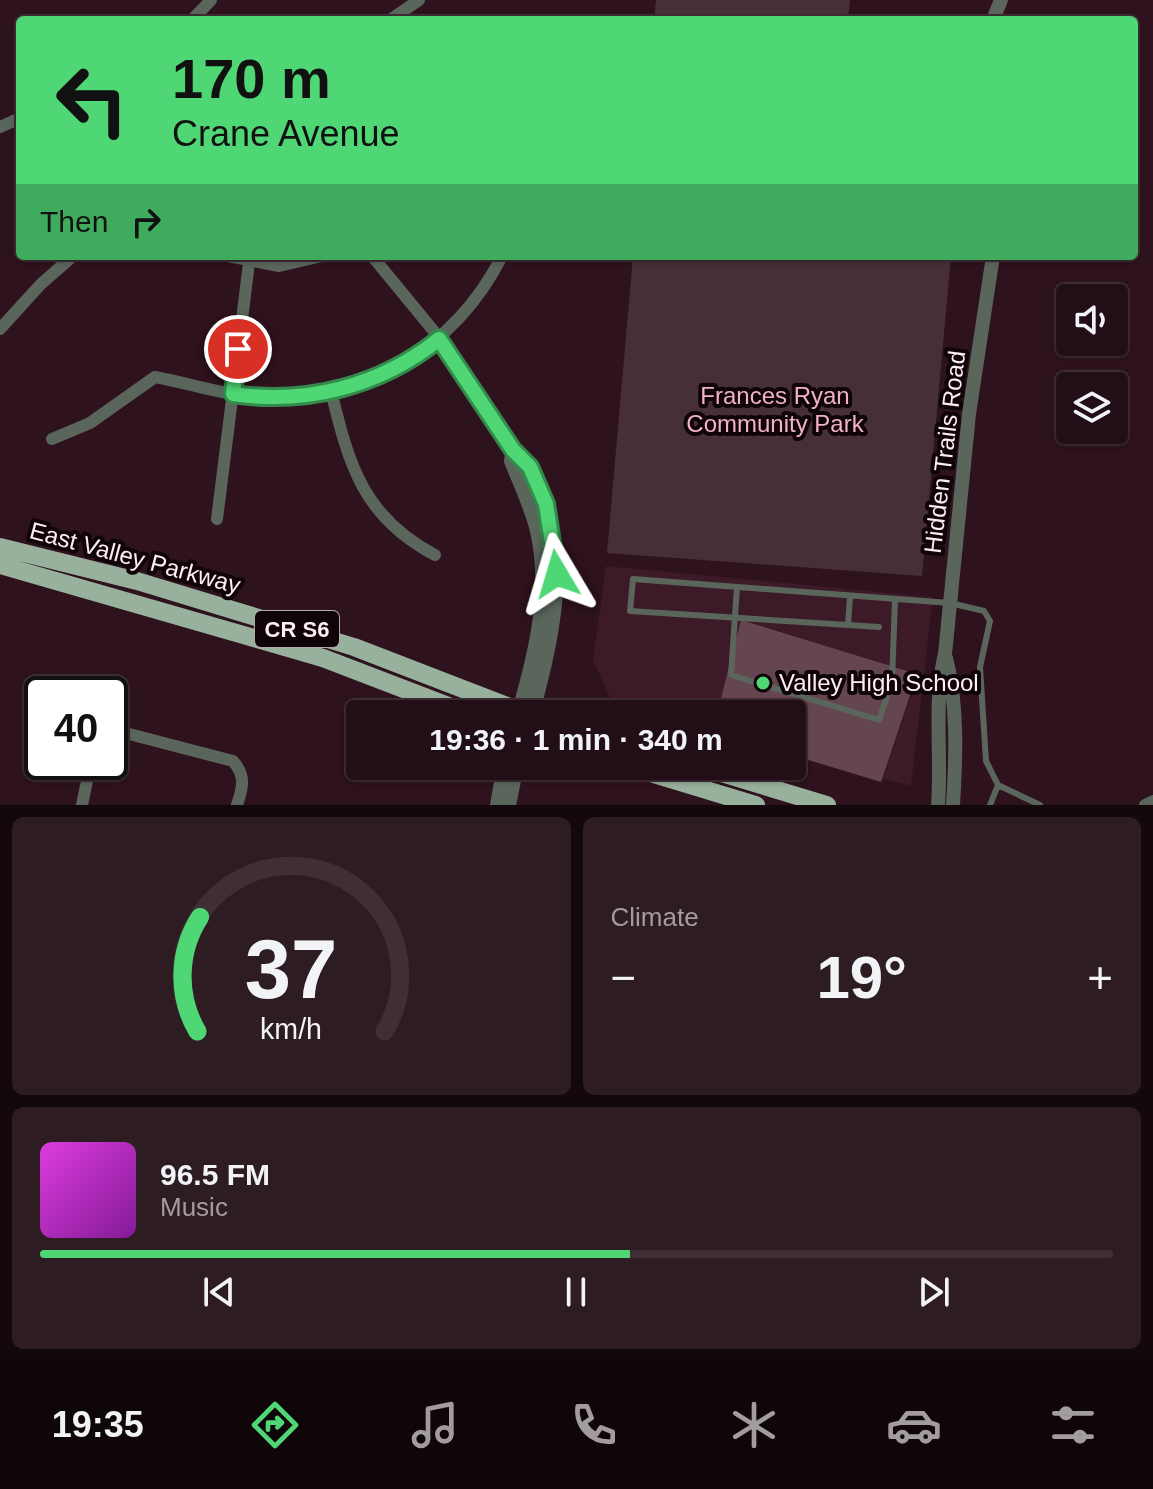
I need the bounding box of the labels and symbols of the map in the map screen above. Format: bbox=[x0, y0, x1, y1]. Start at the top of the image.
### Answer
pin bbox=[204, 315, 272, 383]
street label: Hidden Trails Road bbox=[919, 349, 970, 555]
park label: Frances Ryan Community Park bbox=[686, 382, 865, 437]
street label: East Valley Parkway bbox=[27, 516, 243, 599]
position arrow bbox=[515, 532, 599, 616]
road number: CR S6 bbox=[255, 611, 339, 647]
place label: Valley High School bbox=[779, 669, 979, 696]
marker: Valley High School bbox=[754, 674, 772, 692]
speed limit sign: 40 bbox=[24, 676, 128, 780]

